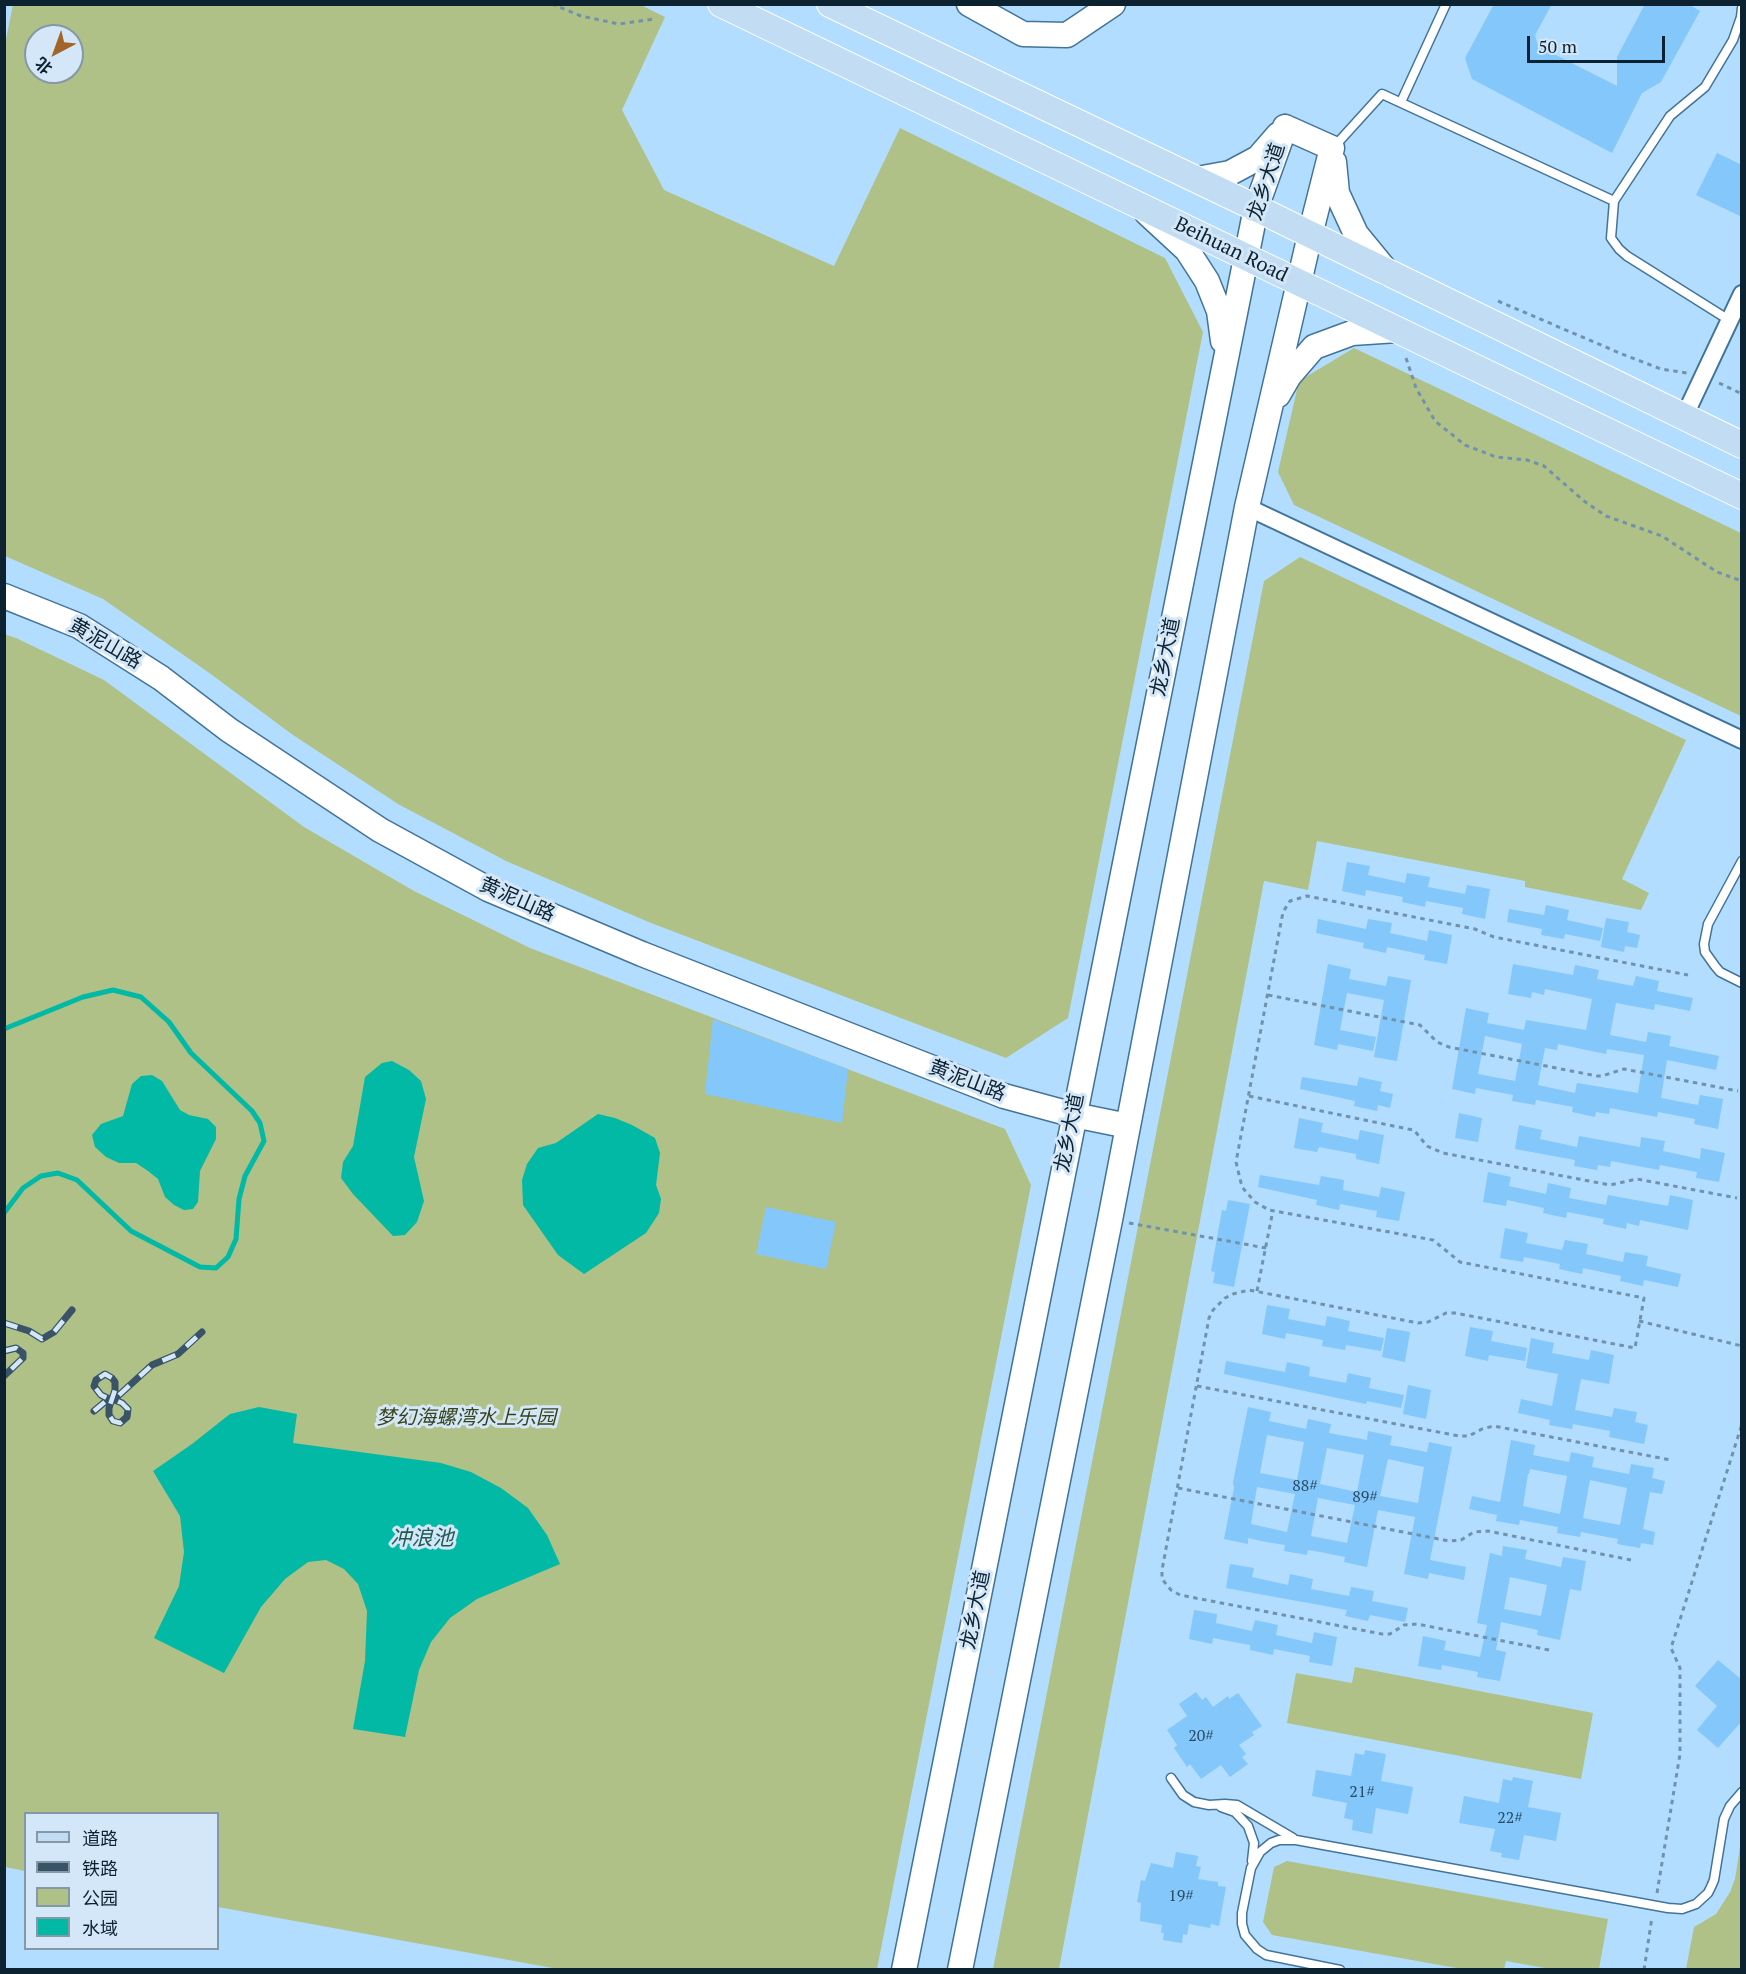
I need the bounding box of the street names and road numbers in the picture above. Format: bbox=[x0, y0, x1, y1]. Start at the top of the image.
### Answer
street label: 龙乡大道 bbox=[1243, 140, 1291, 224]
street label: Beihuan Road bbox=[1170, 212, 1292, 288]
street label: 黄泥山路 bbox=[64, 614, 146, 674]
street label: 龙乡大道 bbox=[1147, 615, 1185, 699]
street label: 黄泥山路 bbox=[476, 873, 558, 927]
street label: 黄泥山路 bbox=[925, 1055, 1009, 1107]
street label: 龙乡大道 bbox=[1051, 1091, 1089, 1175]
street label: 龙乡大道 bbox=[957, 1568, 995, 1652]

